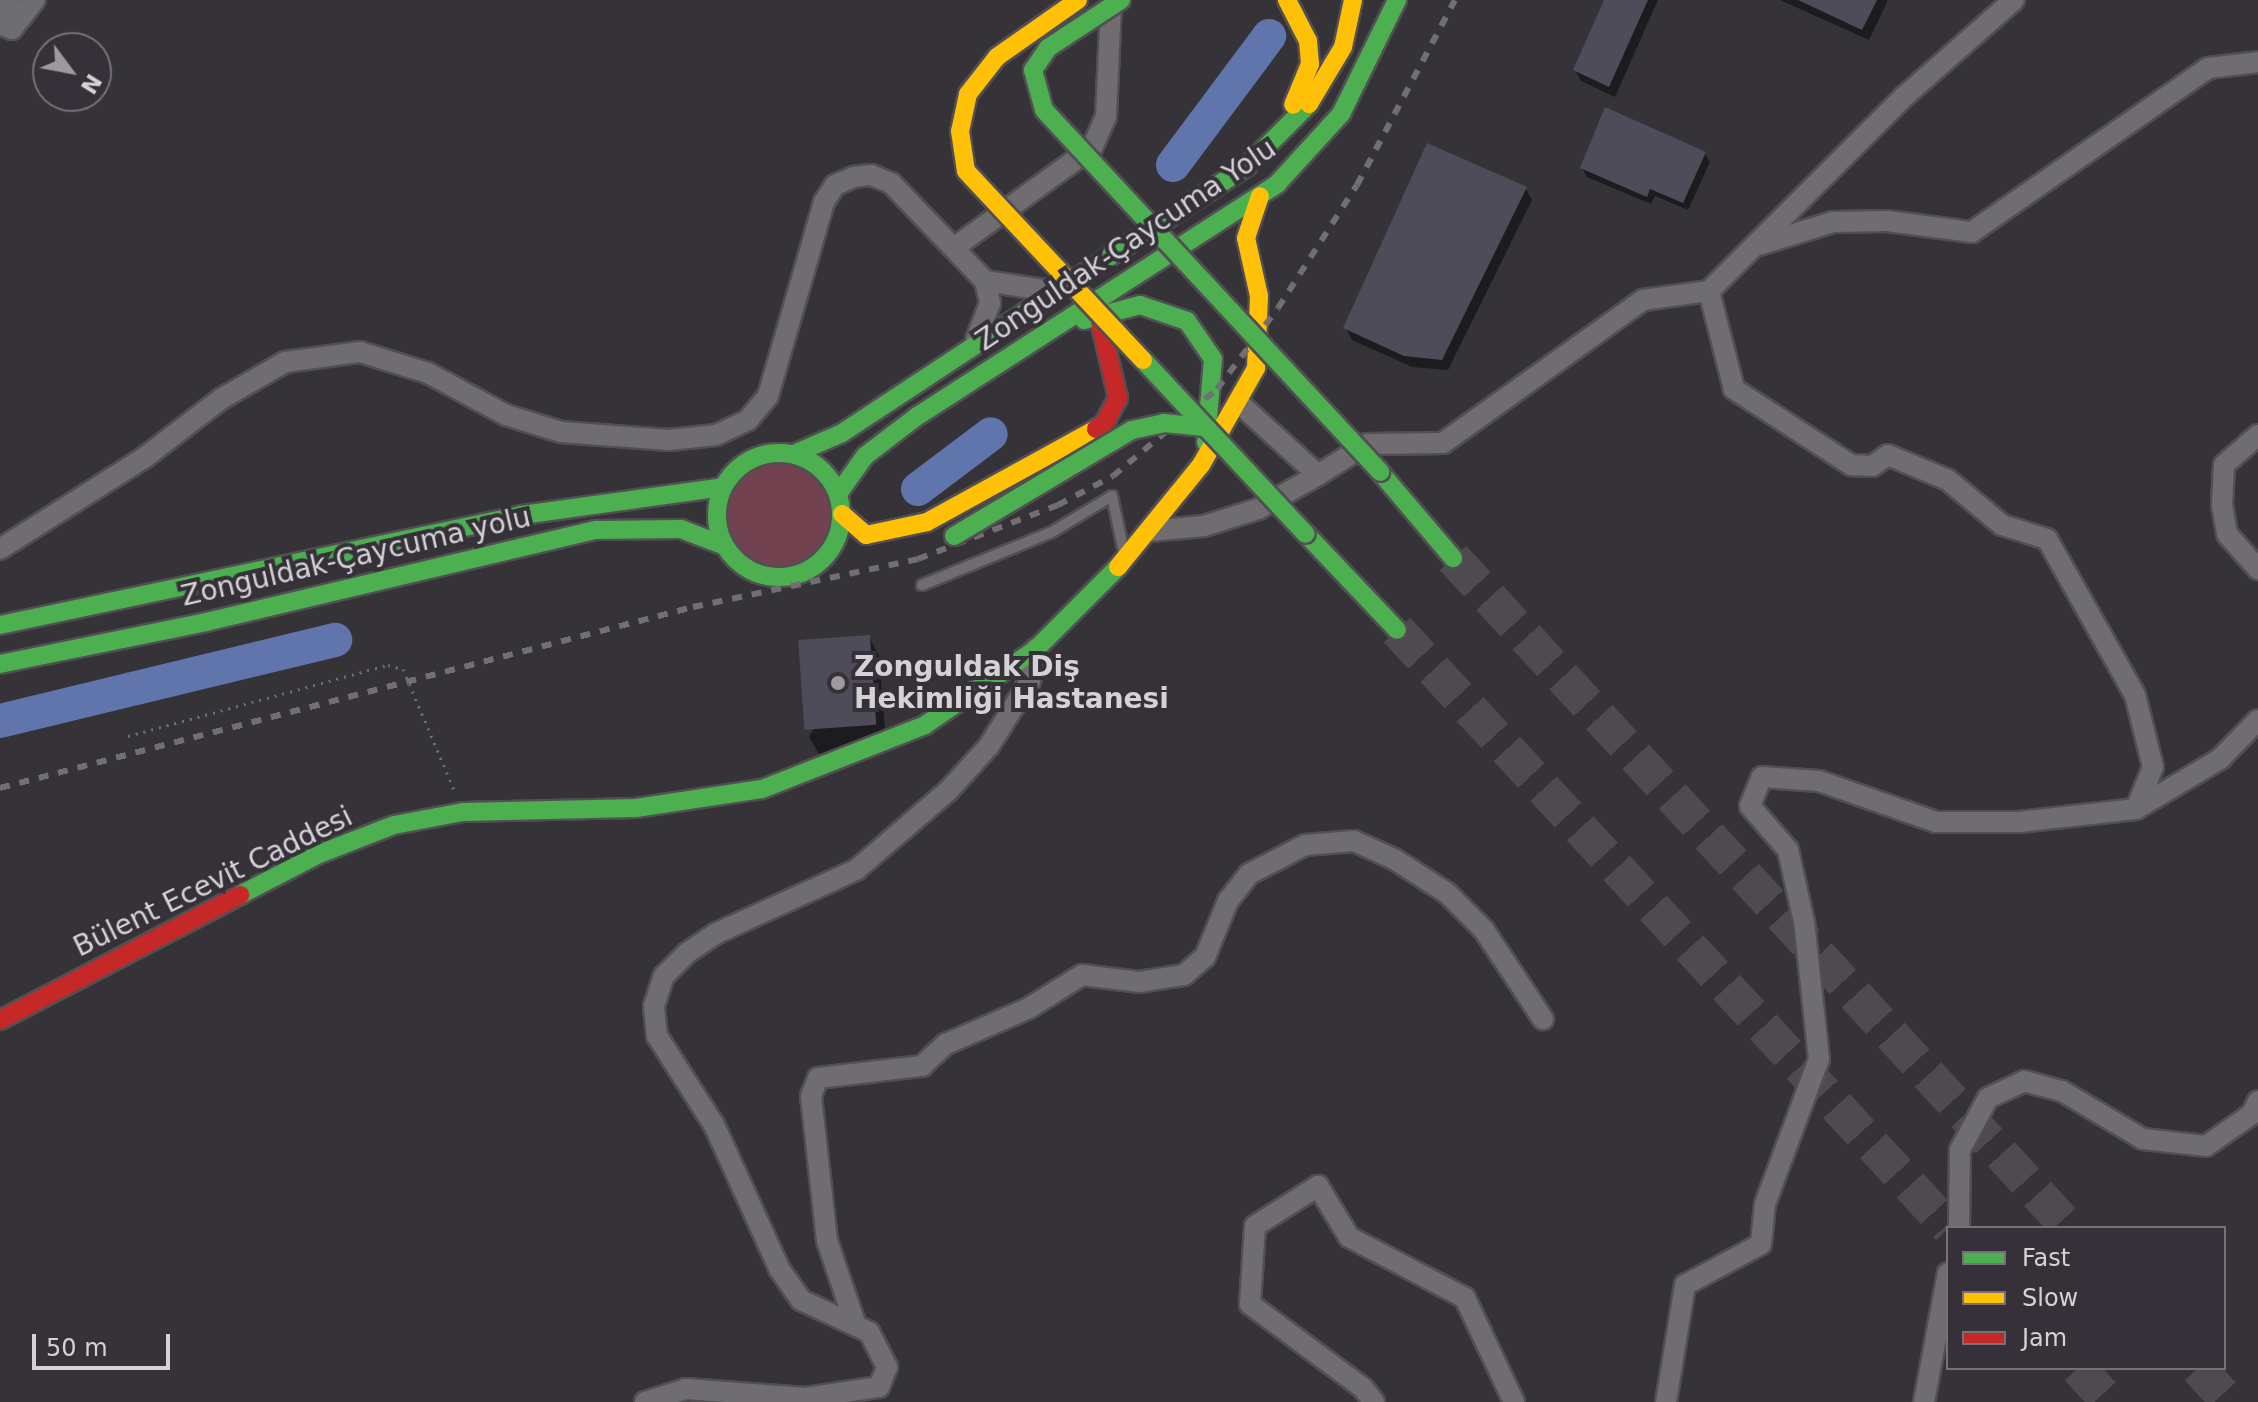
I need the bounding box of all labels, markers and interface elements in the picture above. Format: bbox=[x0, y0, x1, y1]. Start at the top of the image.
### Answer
north arrow bbox=[32, 32, 112, 112]
text: N bbox=[76, 69, 107, 98]
street label: Zonguldak-Çaycuma Yolu bbox=[970, 132, 1282, 358]
street label: Zonguldak-Çaycuma yolu bbox=[178, 500, 534, 614]
place label: Zonguldak Diş Hekimliği Hastanesi bbox=[854, 650, 1169, 716]
marker: Zonguldak Diş Hekimliği Hastanesi bbox=[829, 674, 847, 692]
street label: Bülent Ecevit Caddesi bbox=[68, 800, 358, 964]
legend bbox=[1946, 1226, 2226, 1370]
text: Fast bbox=[2022, 1244, 2070, 1272]
text: Slow bbox=[2022, 1284, 2078, 1312]
scale bar bbox=[36, 1318, 174, 1368]
text: Jam bbox=[2022, 1324, 2067, 1352]
text: 50 m bbox=[46, 1334, 108, 1362]

